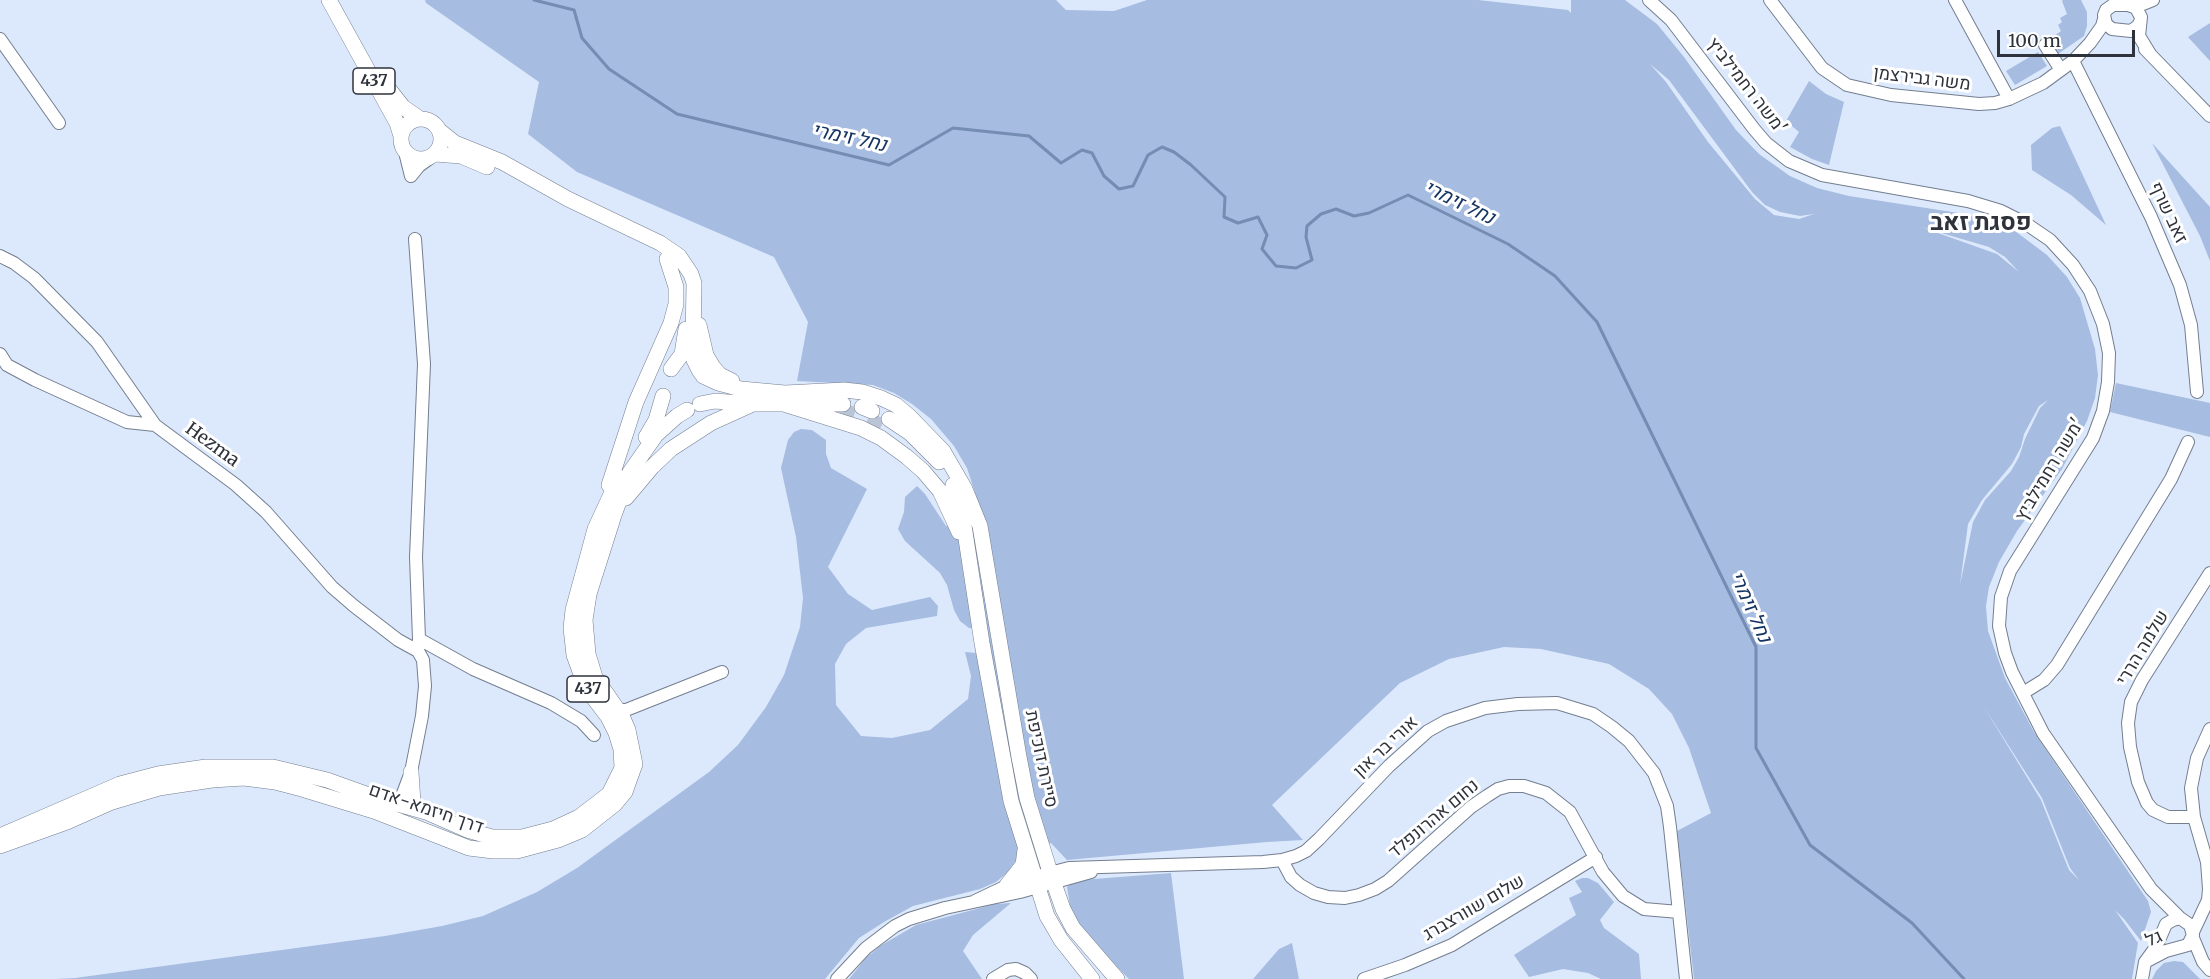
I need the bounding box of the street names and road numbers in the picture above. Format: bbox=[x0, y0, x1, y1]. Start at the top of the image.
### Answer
street label: משה רחמילביץ' bbox=[1702, 33, 1790, 139]
street label: משה גבירצמן bbox=[1872, 62, 1972, 96]
road number: 437 bbox=[353, 68, 395, 94]
street label: זאב שרף bbox=[2144, 179, 2192, 247]
street label: משה רחמילביץ' bbox=[2011, 415, 2089, 525]
street label: Hezma bbox=[181, 418, 243, 472]
street label: שלמה הררי bbox=[2112, 607, 2174, 689]
road number: 437 bbox=[567, 676, 609, 702]
street label: סיירת דוכיפת bbox=[1020, 708, 1062, 810]
street label: אורי בר און bbox=[1349, 712, 1423, 782]
street label: נחום אהרונפלד bbox=[1384, 775, 1484, 863]
street label: דרך חיזמא-אדם bbox=[366, 779, 486, 839]
street label: שלום שוורצברג bbox=[1419, 870, 1529, 946]
street label: גל bbox=[2142, 926, 2166, 952]

